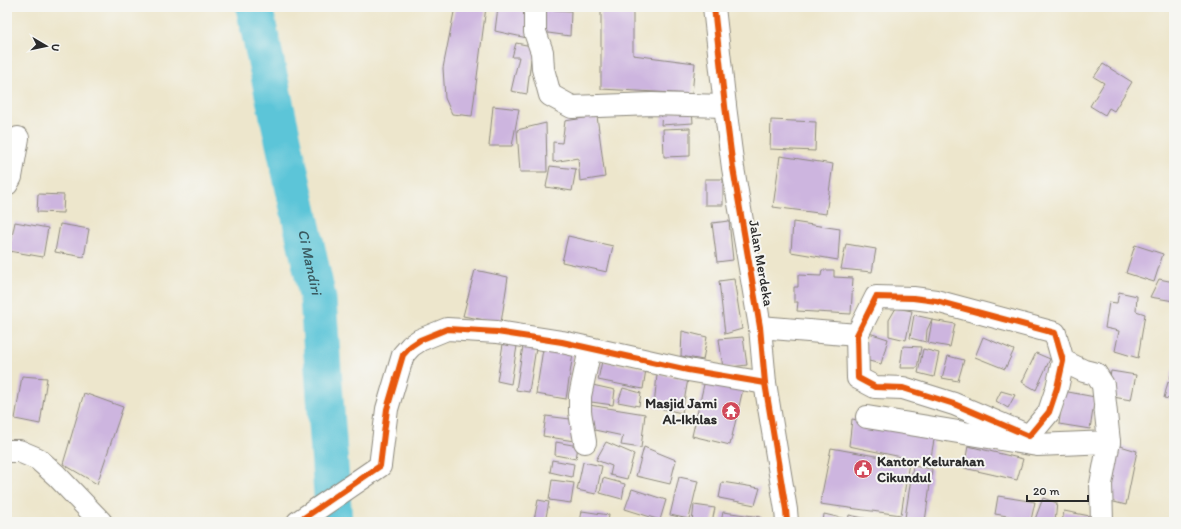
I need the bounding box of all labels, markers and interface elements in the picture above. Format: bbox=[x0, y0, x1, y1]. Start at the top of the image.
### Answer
north arrow bbox=[26, 26, 66, 66]
text: U bbox=[48, 43, 62, 52]
street label: Jalan Merdeka bbox=[745, 219, 777, 308]
water label: Ci Mandiri bbox=[294, 228, 326, 298]
place label: Masjid Jami Al-Ikhlas bbox=[645, 395, 717, 428]
temple icon: Masjid Jami Al-Ikhlas bbox=[720, 400, 742, 422]
place label: Kantor Kelurahan Cikundul bbox=[877, 453, 984, 486]
public building icon: Kantor Kelurahan Cikundul bbox=[852, 458, 874, 480]
scale bar bbox=[1027, 477, 1088, 503]
text: 20 m bbox=[1033, 484, 1060, 498]

